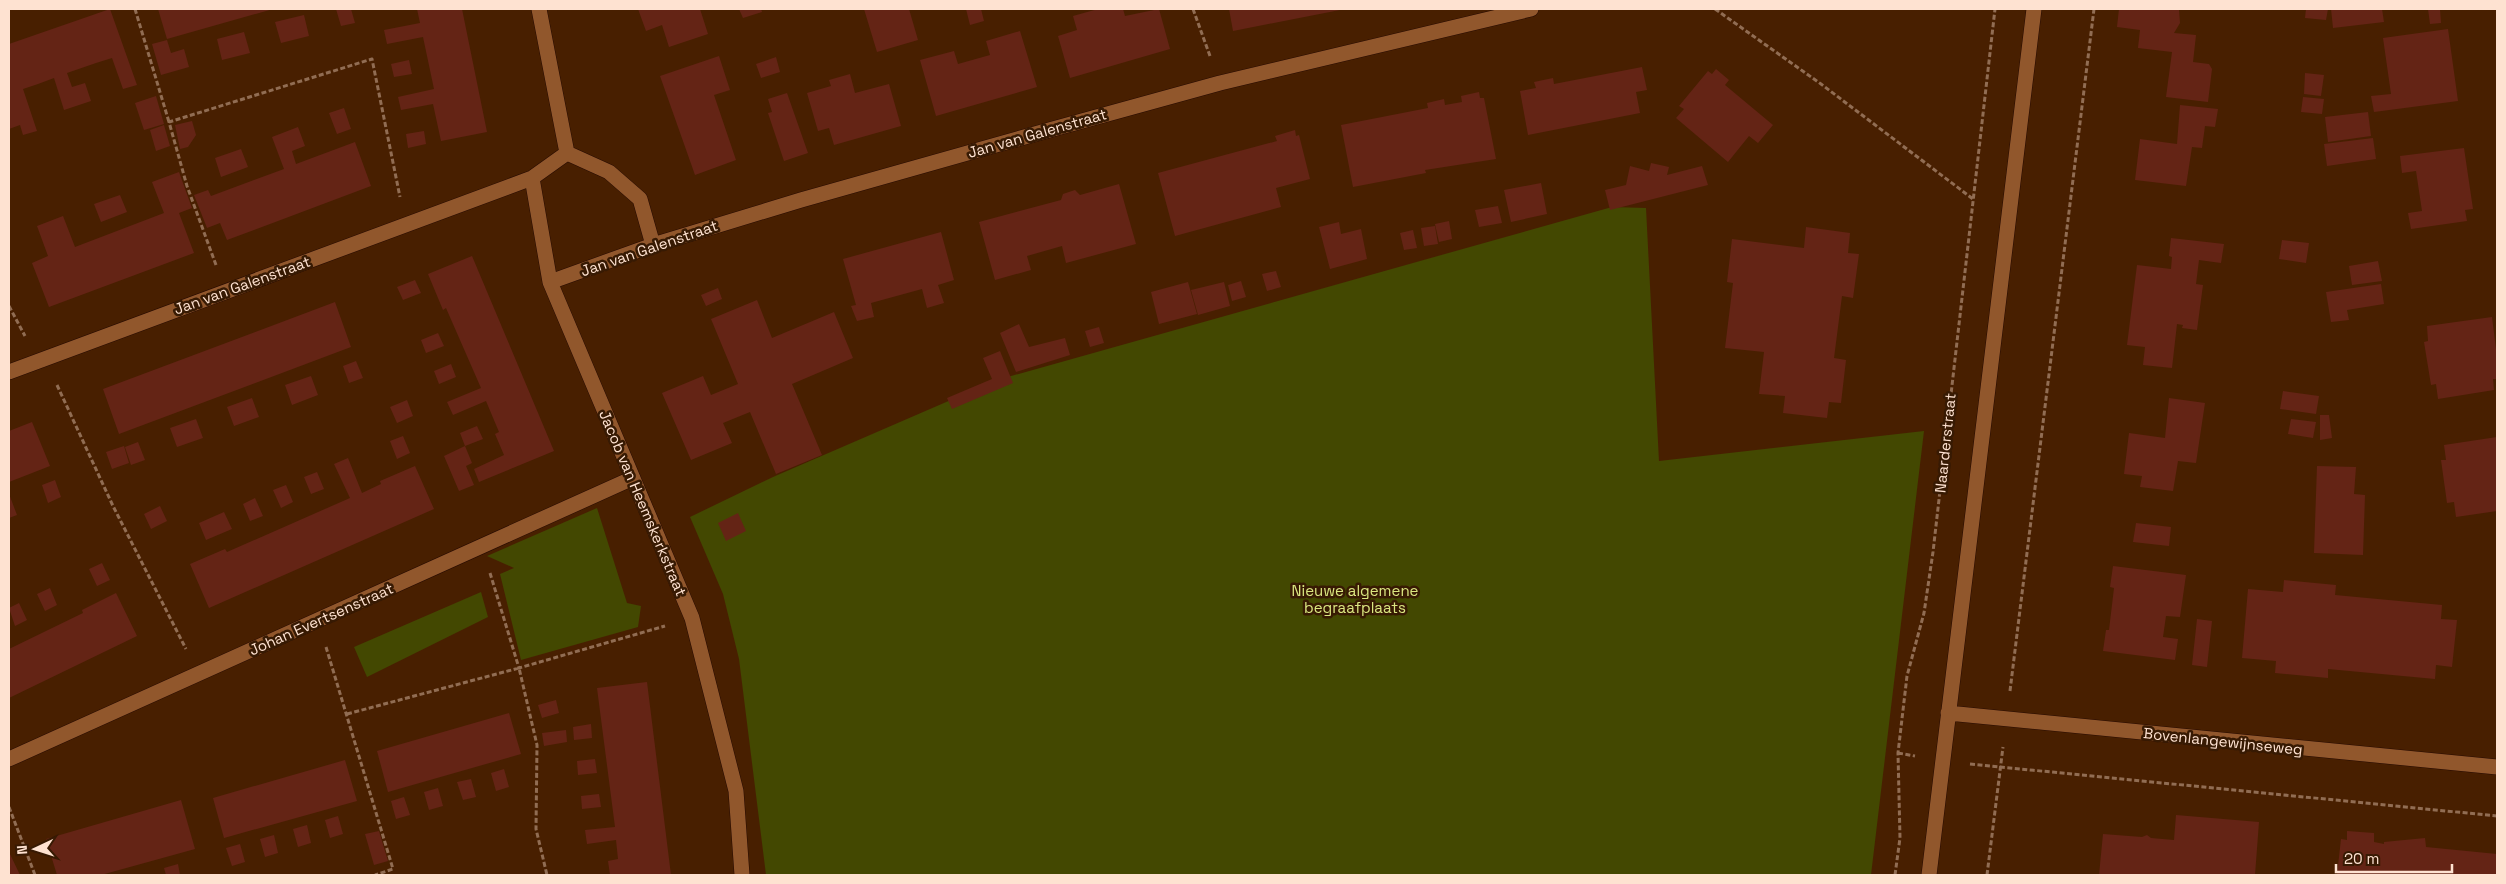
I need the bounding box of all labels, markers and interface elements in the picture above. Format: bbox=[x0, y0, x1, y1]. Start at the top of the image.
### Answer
street label: Jan van Galenstraat bbox=[965, 104, 1109, 162]
street label: Jan van Galenstraat bbox=[578, 216, 720, 280]
street label: Jan van Galenstraat bbox=[171, 251, 313, 319]
street label: Naarderstraat bbox=[1930, 392, 1960, 494]
street label: Jacob van Heemskerkstraat bbox=[595, 407, 691, 599]
street label: Johan Evertsenstraat bbox=[246, 579, 396, 659]
park label: Nieuwe algemene begraafplaats bbox=[1292, 581, 1419, 617]
street label: Bovenlangewijnseweg bbox=[2142, 723, 2304, 759]
north arrow bbox=[10, 824, 60, 874]
scale bar bbox=[2336, 842, 2452, 874]
text: N bbox=[13, 845, 31, 855]
text: 20 m bbox=[2344, 849, 2379, 868]

